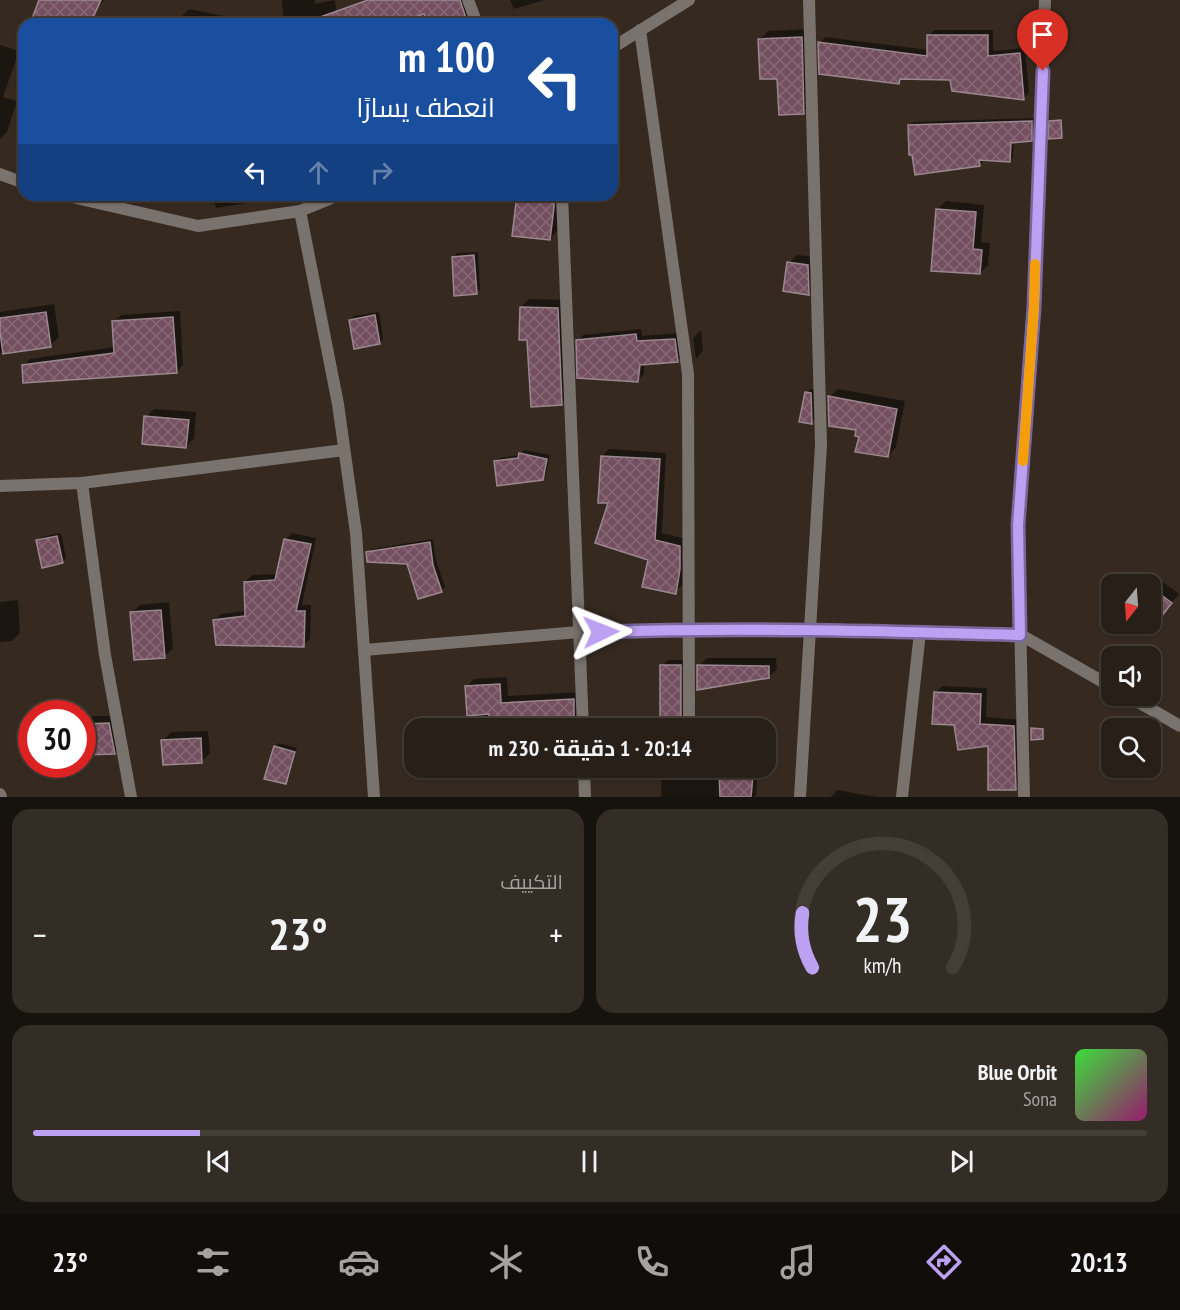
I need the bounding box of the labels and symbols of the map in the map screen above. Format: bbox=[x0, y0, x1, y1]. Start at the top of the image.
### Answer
pin bbox=[1017, 9, 1068, 71]
north arrow bbox=[1101, 574, 1161, 634]
position arrow bbox=[569, 600, 633, 664]
speed limit sign: 30 bbox=[18, 700, 96, 778]

